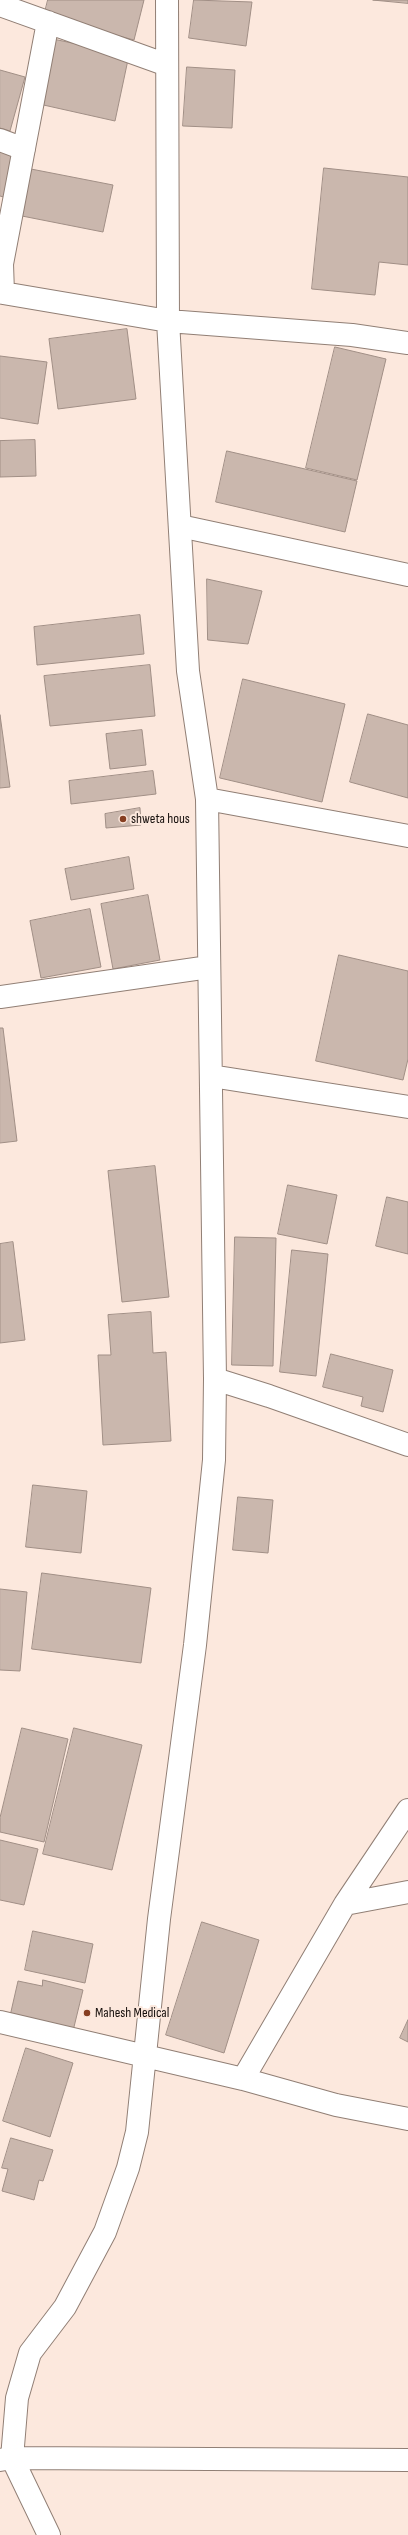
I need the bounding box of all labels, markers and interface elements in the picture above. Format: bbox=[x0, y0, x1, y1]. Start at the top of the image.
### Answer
place label: shweta hous bbox=[131, 811, 190, 827]
marker: shweta hous bbox=[118, 814, 128, 824]
place label: Mahesh Medical bbox=[95, 2005, 169, 2021]
marker: Mahesh Medical bbox=[82, 2008, 92, 2018]

